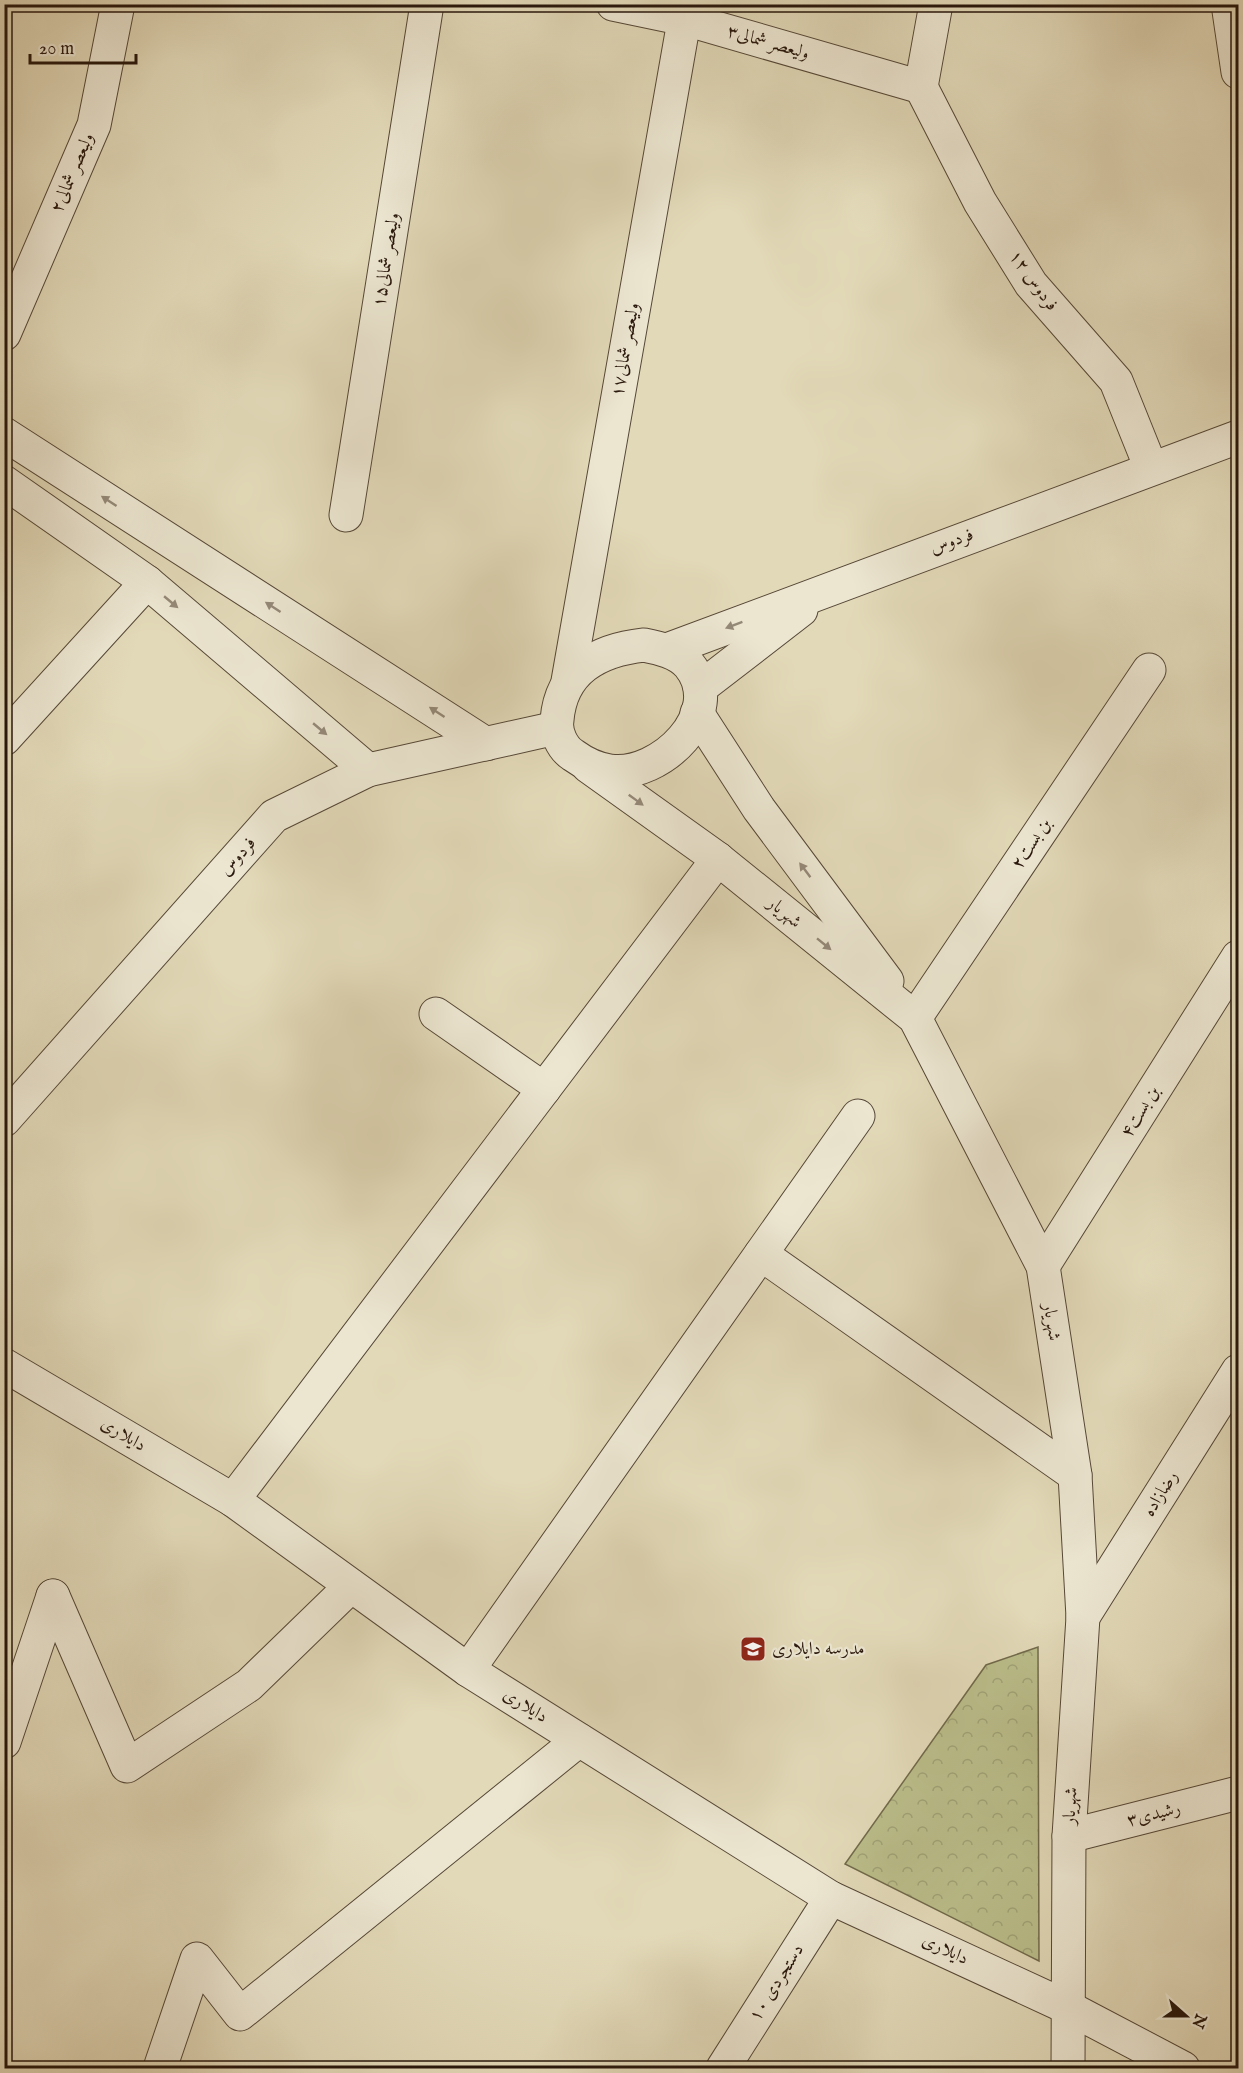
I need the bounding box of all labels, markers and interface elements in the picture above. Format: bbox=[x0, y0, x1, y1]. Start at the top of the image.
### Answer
street label: ولیعصر شمالی۳ bbox=[724, 20, 812, 66]
scale bar bbox=[30, 27, 136, 65]
text: 20 m bbox=[39, 38, 74, 61]
street label: ولیعصر شمالی۲ bbox=[46, 130, 100, 216]
street label: ولیعصر شمالی۱۵ bbox=[368, 211, 406, 309]
street label: فردوس ۱۲ bbox=[1003, 246, 1063, 316]
street label: ولیعصر شمالی۱۷ bbox=[606, 301, 646, 399]
one-way arrow bbox=[101, 496, 117, 507]
street label: فردوس bbox=[927, 524, 977, 560]
one-way arrow bbox=[163, 596, 179, 609]
one-way arrow bbox=[265, 601, 281, 612]
one-way arrow bbox=[725, 620, 743, 630]
one-way arrow bbox=[429, 707, 445, 718]
one-way arrow bbox=[312, 722, 327, 735]
one-way arrow bbox=[627, 794, 643, 806]
street label: بن بست۲ bbox=[1007, 814, 1058, 874]
street label: فردوس bbox=[215, 833, 261, 881]
one-way arrow bbox=[799, 863, 811, 879]
street label: شهریار bbox=[761, 891, 806, 934]
one-way arrow bbox=[816, 938, 832, 951]
street label: بن بست۴ bbox=[1116, 1081, 1166, 1142]
street label: شهریار bbox=[1036, 1300, 1065, 1342]
street label: دایلاری bbox=[96, 1413, 150, 1457]
street label: رضازاده bbox=[1138, 1467, 1184, 1521]
school or university icon: مدرسه دایلاری bbox=[738, 1634, 768, 1664]
place label: مدرسه دایلاری bbox=[772, 1638, 864, 1661]
street label: دایلاری bbox=[498, 1683, 552, 1729]
street label: شهریار bbox=[1058, 1786, 1084, 1828]
street label: رشیدی۳ bbox=[1125, 1797, 1183, 1833]
street label: دایلاری bbox=[918, 1929, 972, 1971]
street label: دستجردی ۱۰ bbox=[744, 1940, 810, 2026]
north arrow bbox=[1156, 1986, 1216, 2046]
text: N bbox=[1186, 2010, 1210, 2031]

